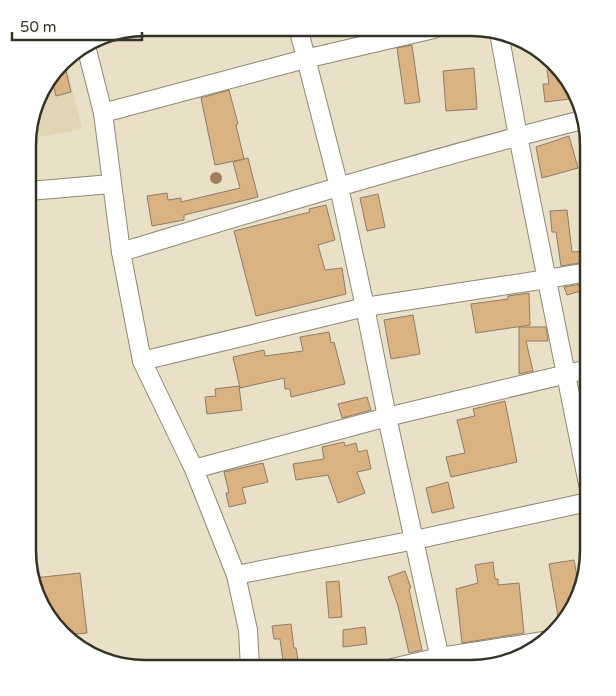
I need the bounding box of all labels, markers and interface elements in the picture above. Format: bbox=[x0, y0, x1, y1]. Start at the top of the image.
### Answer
scale bar bbox=[12, 10, 142, 42]
text: 50 m bbox=[20, 18, 57, 36]

